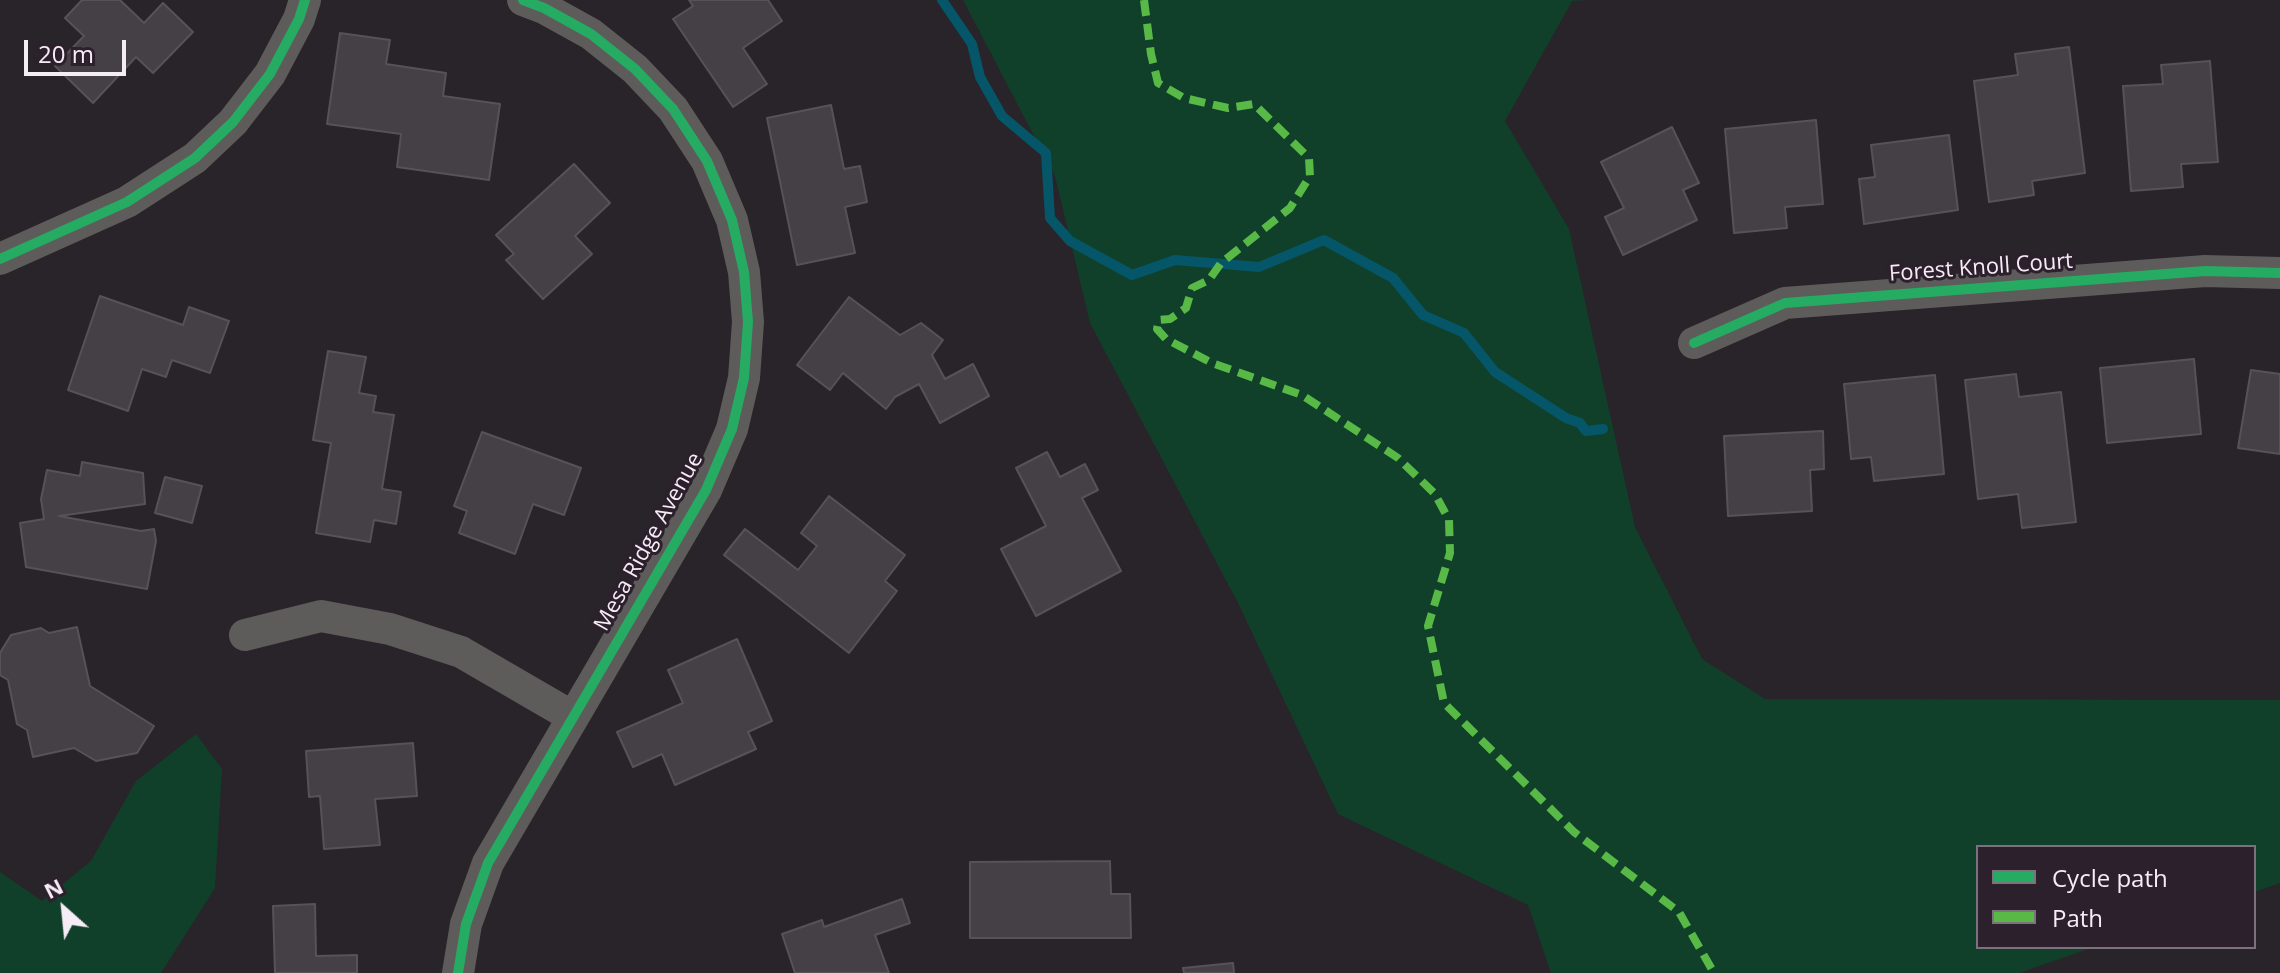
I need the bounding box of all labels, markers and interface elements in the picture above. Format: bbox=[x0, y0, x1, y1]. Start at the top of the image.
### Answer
scale bar bbox=[28, 24, 130, 74]
text: 20 m bbox=[38, 37, 94, 70]
street label: Forest Knoll Court bbox=[1888, 248, 2074, 288]
street label: Mesa Ridge Avenue bbox=[589, 448, 709, 636]
legend bbox=[1976, 845, 2256, 949]
text: Cycle path bbox=[2052, 861, 2168, 894]
north arrow bbox=[24, 869, 104, 949]
text: N bbox=[38, 870, 68, 905]
text: Path bbox=[2052, 901, 2103, 934]

